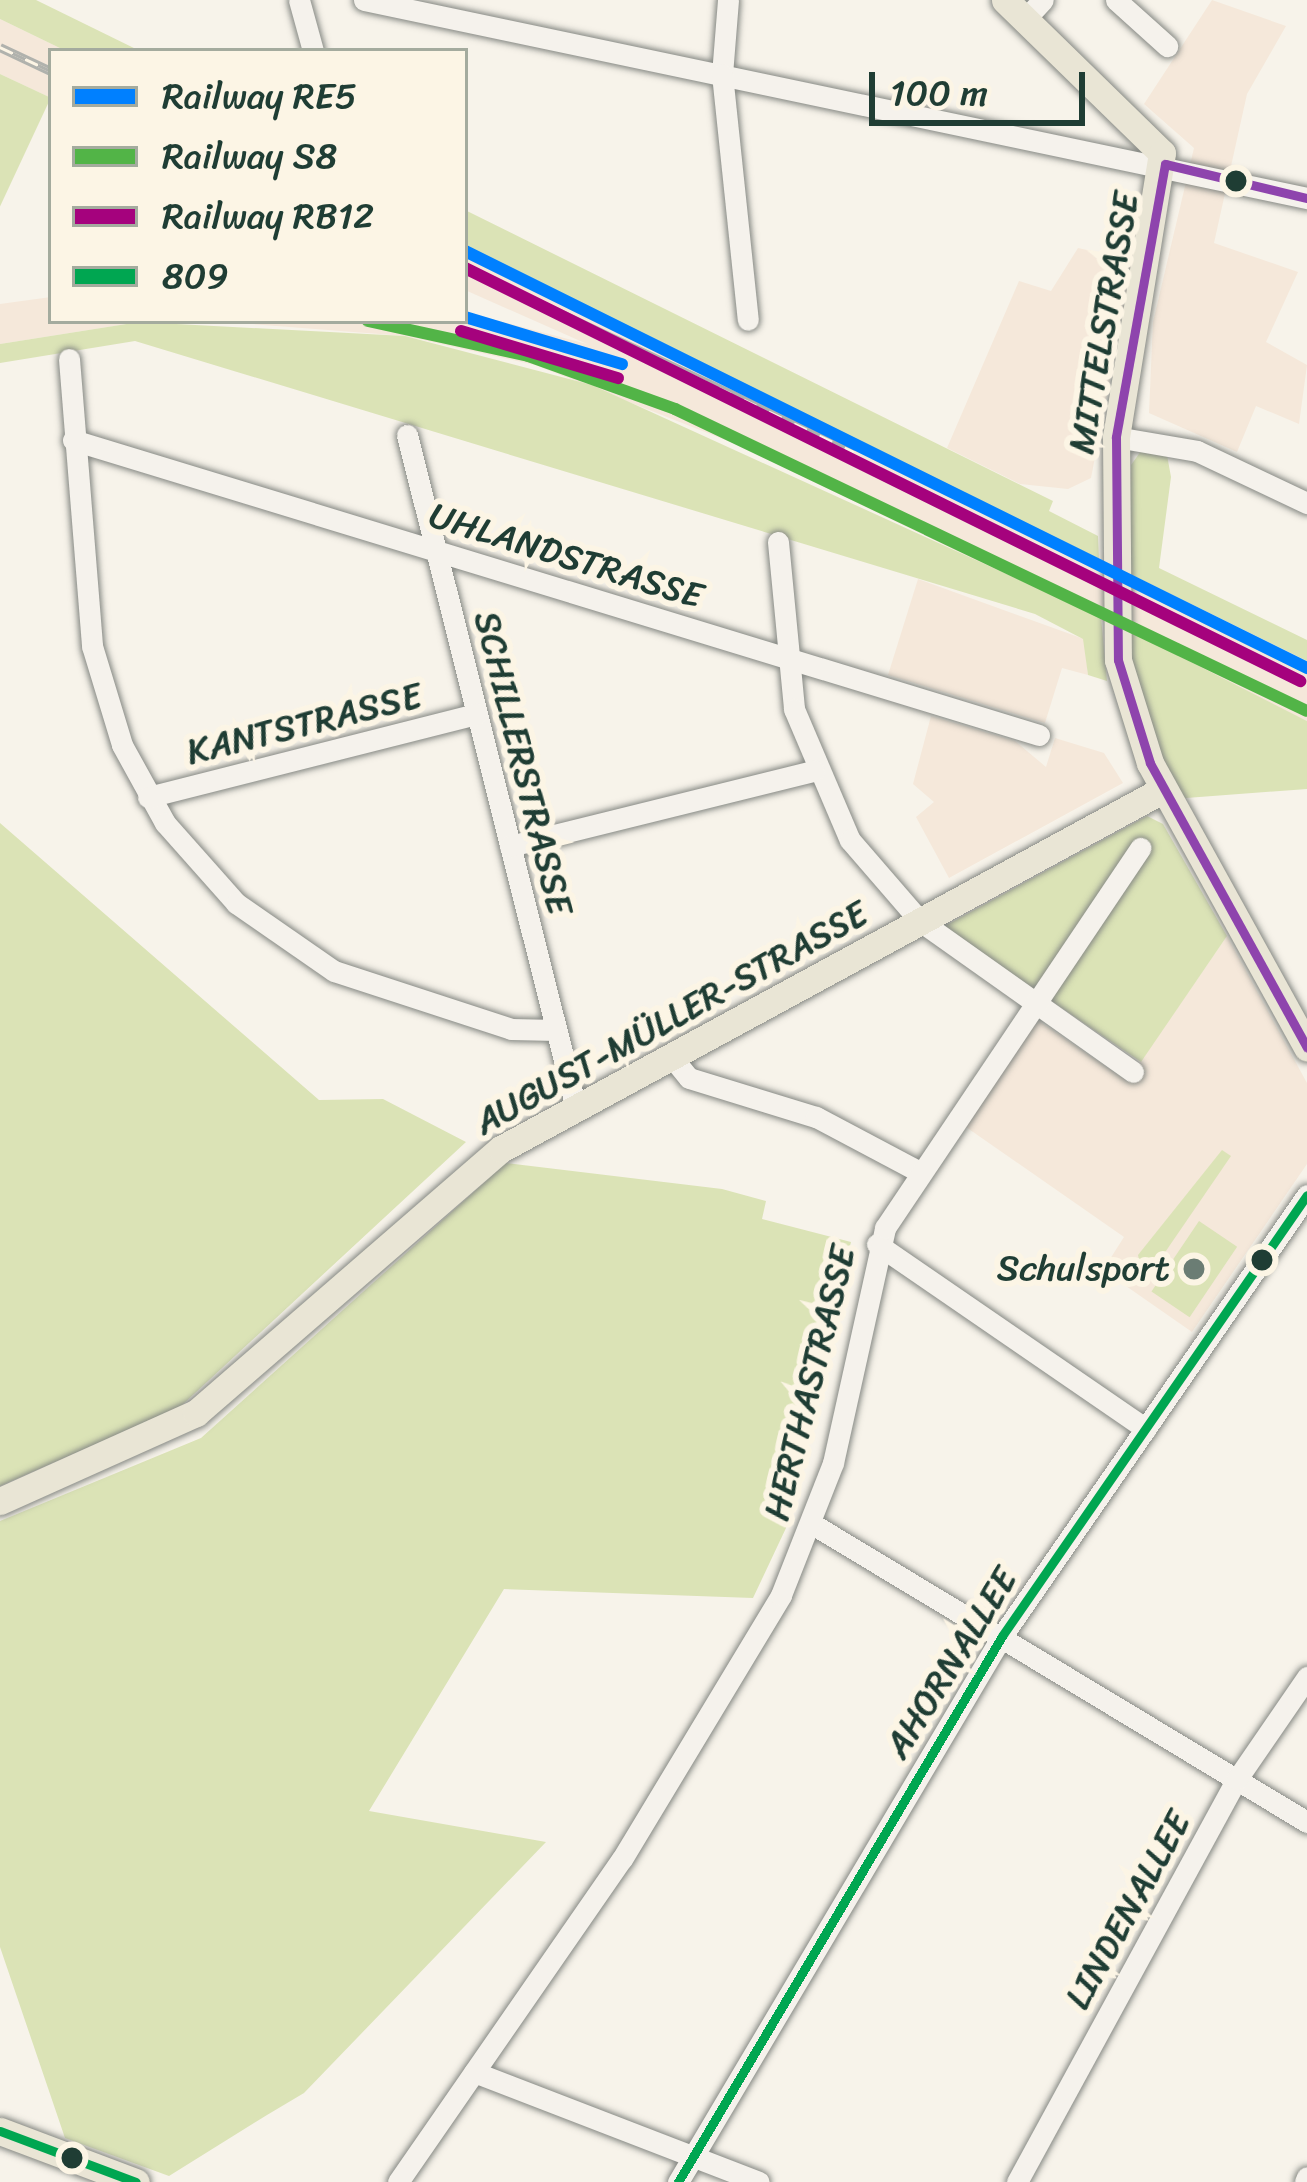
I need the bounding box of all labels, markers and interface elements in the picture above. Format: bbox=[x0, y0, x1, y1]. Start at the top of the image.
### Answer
legend bbox=[48, 48, 468, 324]
scale bar bbox=[875, 48, 1091, 122]
text: 100 m bbox=[890, 61, 988, 125]
text: Railway RE5 bbox=[162, 64, 357, 128]
text: Railway S8 bbox=[162, 124, 337, 188]
unlabelled marker bbox=[1225, 170, 1247, 192]
text: Railway RB12 bbox=[162, 184, 374, 248]
street label: MITTELSTRASSE bbox=[1060, 189, 1148, 457]
text: 809 bbox=[162, 244, 229, 308]
street label: UHLANDSTRASSE bbox=[424, 494, 708, 618]
street label: SCHILLERSTRASSE bbox=[464, 607, 582, 919]
street label: KANTSTRASSE bbox=[182, 674, 426, 774]
street label: AUGUST-MÜLLER-STRASSE bbox=[467, 892, 875, 1144]
street label: HERTHASTRASSE bbox=[755, 1241, 865, 1525]
place label: Schulsport bbox=[997, 1247, 1170, 1291]
unlabelled marker bbox=[1251, 1249, 1273, 1271]
marker: Schulsport bbox=[1181, 1256, 1207, 1282]
street label: AHORNALLEE bbox=[875, 1560, 1027, 1766]
street label: LINDENALLEE bbox=[1056, 1804, 1200, 2016]
unlabelled marker bbox=[61, 2147, 83, 2169]

